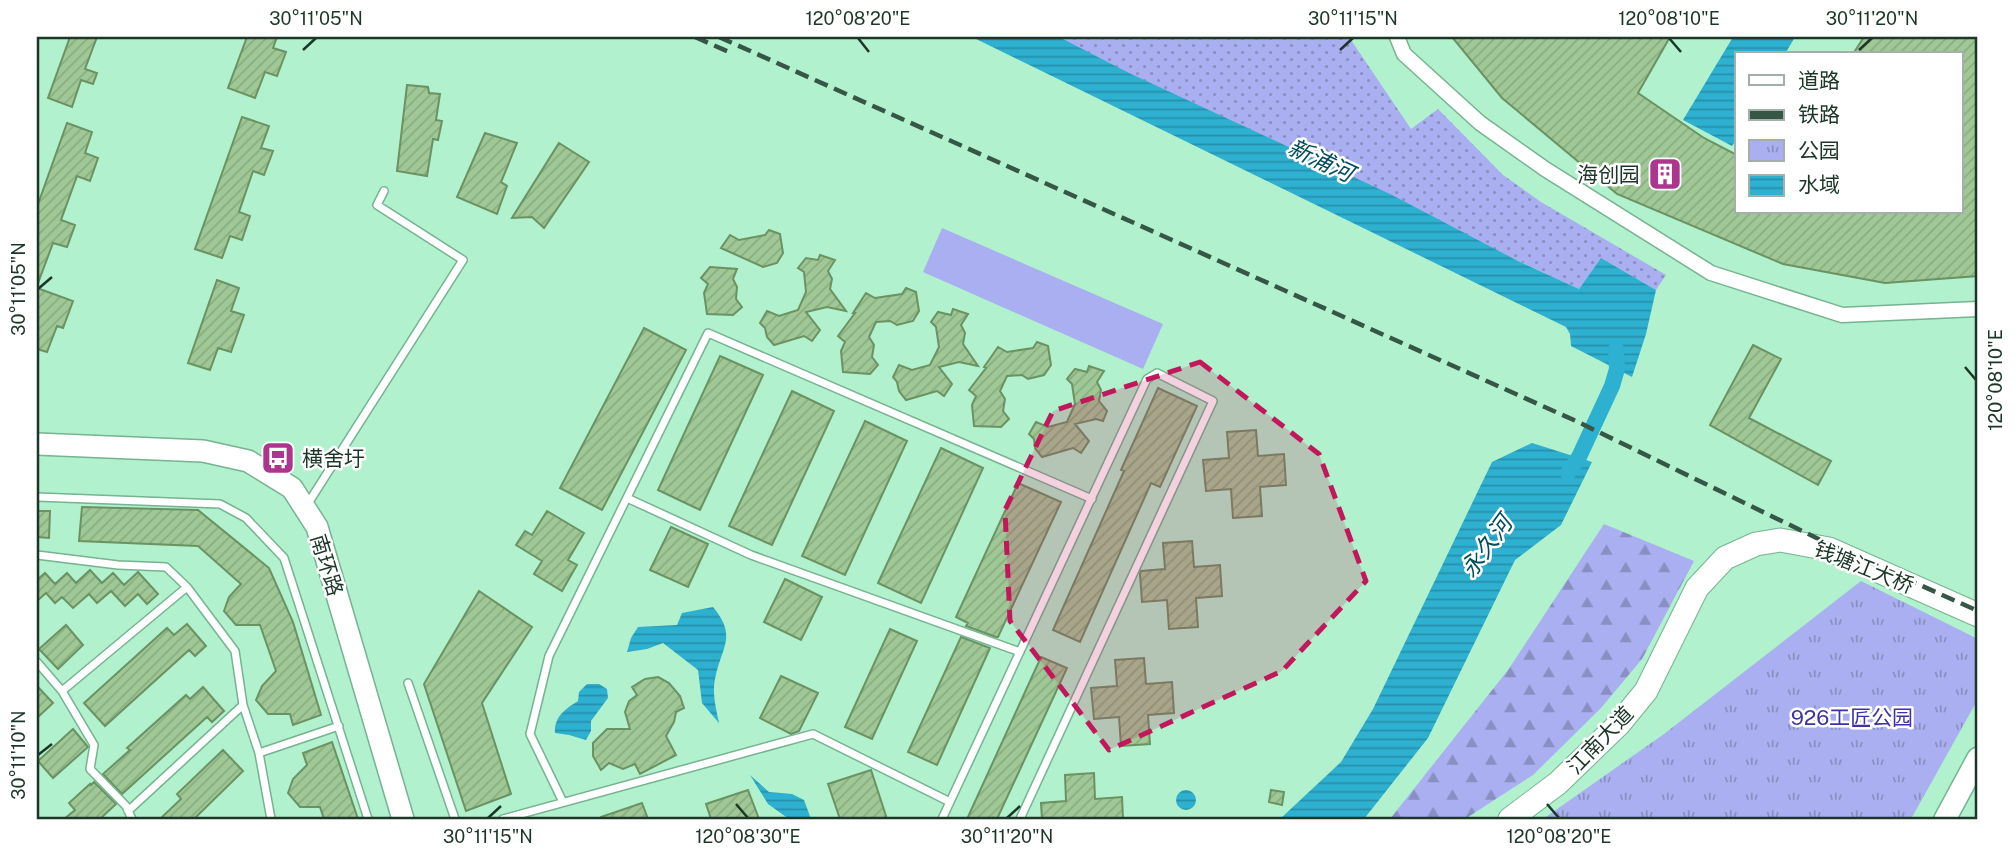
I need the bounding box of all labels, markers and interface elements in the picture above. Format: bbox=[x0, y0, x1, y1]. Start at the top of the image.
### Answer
text: 30°11'05"N bbox=[269, 8, 363, 29]
text: 120°08'20"E bbox=[806, 8, 911, 29]
text: 30°11'15"N bbox=[1308, 8, 1398, 29]
text: 120°08'10"E bbox=[1618, 8, 1720, 29]
text: 30°11'20"N bbox=[1826, 8, 1918, 29]
legend bbox=[1735, 52, 1962, 214]
text: 道路 bbox=[1798, 68, 1840, 93]
text: 铁路 bbox=[1798, 102, 1840, 127]
water label: 新浦河 bbox=[1284, 133, 1362, 189]
text: 公园 bbox=[1798, 138, 1840, 163]
building icon: 海创园 bbox=[1646, 155, 1684, 193]
place label: 海创园 bbox=[1577, 162, 1640, 187]
text: 水域 bbox=[1798, 172, 1840, 197]
text: 30°11'05"N bbox=[8, 242, 29, 336]
text: 120°08'10"E bbox=[1985, 329, 2006, 431]
bus stop icon: 横舍圩 bbox=[259, 439, 297, 477]
place label: 横舍圩 bbox=[302, 446, 365, 471]
water label: 永久河 bbox=[1455, 507, 1520, 582]
street label: 南环路 bbox=[306, 531, 348, 599]
street label: 钱塘江大桥 bbox=[1811, 536, 1917, 598]
street label: 江南大道 bbox=[1562, 701, 1638, 779]
park label: 926工匠公园 bbox=[1791, 705, 1913, 730]
text: 30°11'10"N bbox=[8, 710, 29, 800]
text: 30°11'15"N bbox=[443, 826, 533, 847]
text: 120°08'30"E bbox=[695, 826, 801, 847]
text: 30°11'20"N bbox=[961, 826, 1053, 847]
text: 120°08'20"E bbox=[1507, 826, 1612, 847]

